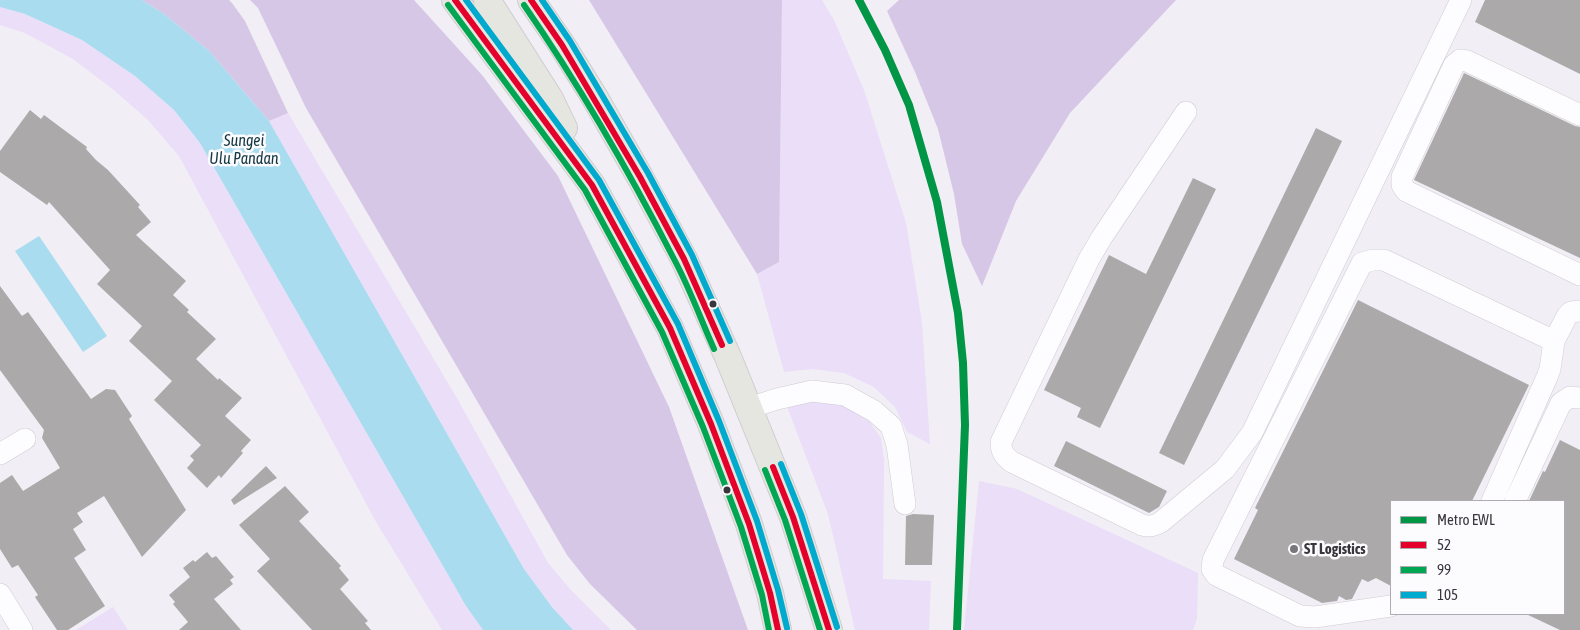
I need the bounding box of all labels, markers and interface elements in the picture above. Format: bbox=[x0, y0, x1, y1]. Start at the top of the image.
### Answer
water label: Sungei Ulu Pandan bbox=[209, 131, 279, 169]
unlabelled marker bbox=[708, 299, 718, 309]
unlabelled marker bbox=[722, 485, 732, 495]
legend bbox=[1390, 500, 1565, 615]
text: Metro EWL bbox=[1437, 511, 1495, 528]
text: 52 bbox=[1437, 536, 1451, 553]
place label: ST Logistics bbox=[1304, 540, 1366, 558]
marker: ST Logistics bbox=[1288, 543, 1300, 555]
text: 99 bbox=[1437, 561, 1451, 578]
text: 105 bbox=[1437, 586, 1458, 603]

